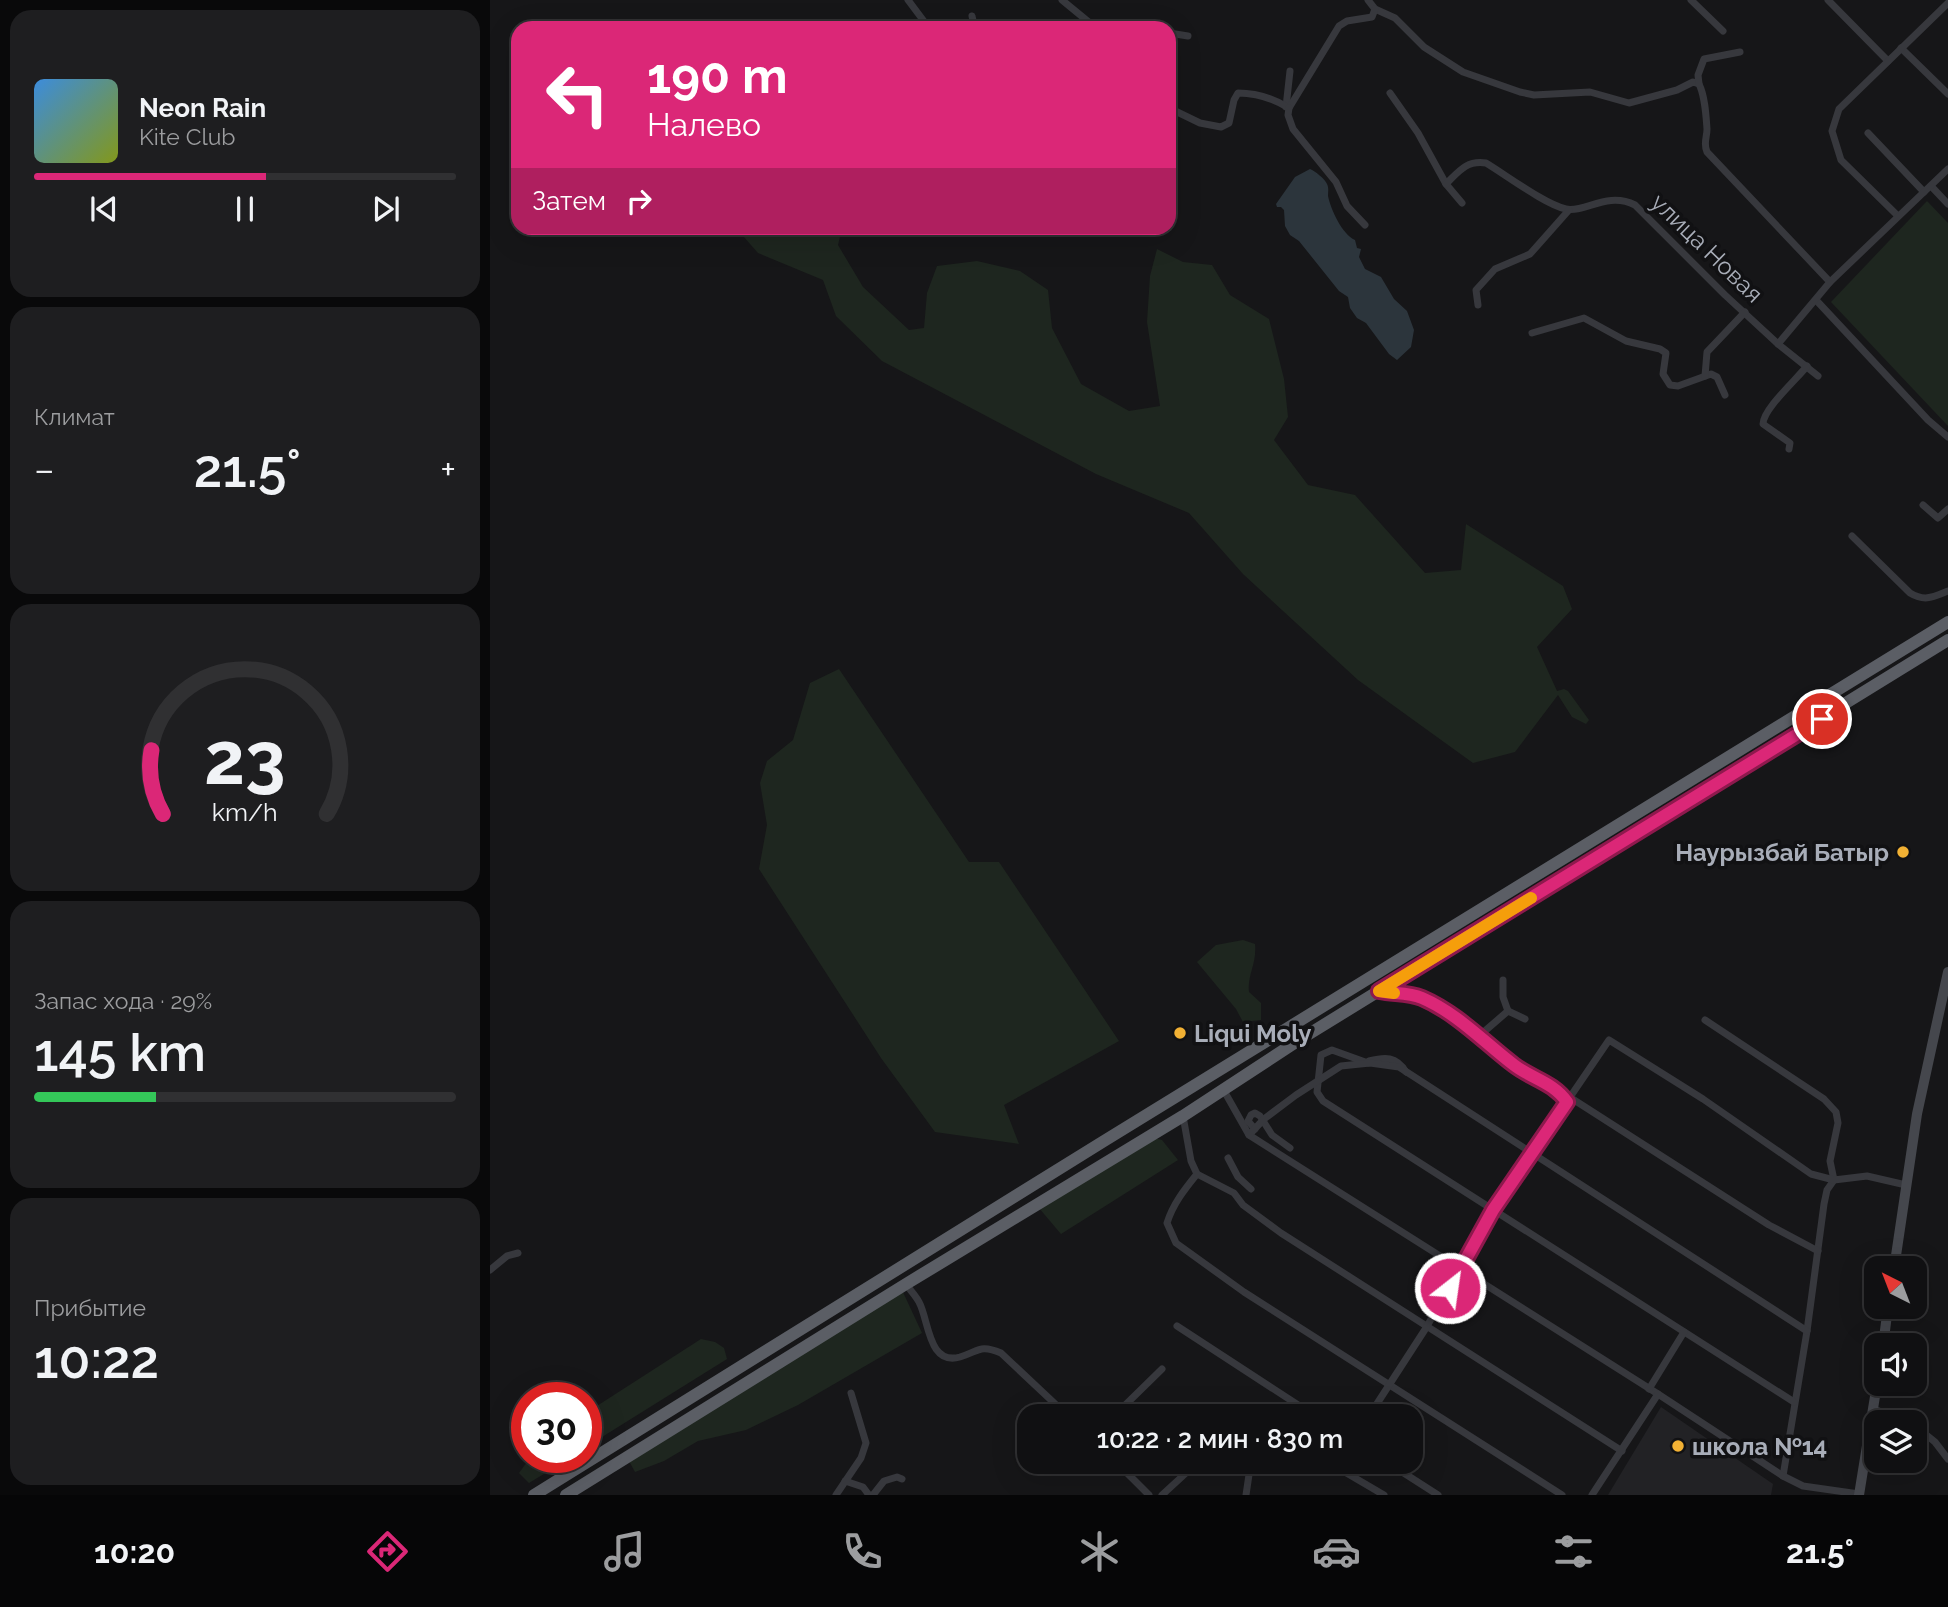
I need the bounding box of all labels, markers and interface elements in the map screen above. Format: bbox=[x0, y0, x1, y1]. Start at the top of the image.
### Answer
text: 190 m bbox=[647, 47, 788, 104]
icon: left bbox=[532, 49, 623, 140]
text: Neon Rain bbox=[139, 93, 266, 123]
text: Налево bbox=[647, 106, 761, 143]
text: Kite Club bbox=[139, 123, 236, 150]
icon: right bbox=[620, 182, 658, 220]
text: Затем bbox=[532, 186, 606, 216]
street label: улица Новая bbox=[1645, 187, 1769, 309]
icon: previous bbox=[85, 190, 123, 228]
icon: pause bbox=[226, 190, 264, 228]
icon: next bbox=[367, 190, 405, 228]
text: Климат bbox=[34, 403, 115, 430]
text: 21.5° bbox=[194, 438, 301, 499]
text: − bbox=[34, 447, 54, 492]
text: + bbox=[440, 447, 456, 492]
pin bbox=[1792, 689, 1852, 749]
icon: arrive bbox=[1803, 700, 1841, 738]
text: 23 bbox=[204, 716, 286, 801]
text: km/h bbox=[212, 796, 278, 826]
place label: Наурызбай Батыр bbox=[1675, 838, 1889, 867]
marker: Наурызбай Батыр bbox=[1895, 844, 1911, 860]
text: Запас хода · 29% bbox=[34, 987, 212, 1014]
place label: Liqui Moly bbox=[1194, 1019, 1311, 1048]
text: 145 km bbox=[34, 1022, 206, 1083]
marker: Liqui Moly bbox=[1172, 1025, 1188, 1041]
position arrow bbox=[1413, 1251, 1487, 1325]
north arrow bbox=[1864, 1256, 1927, 1320]
map controls bbox=[1864, 1256, 1927, 1473]
text: Прибытие bbox=[34, 1294, 146, 1321]
text: 10:22 bbox=[34, 1329, 159, 1390]
button: sound bbox=[1864, 1333, 1927, 1396]
speed limit sign: 30 bbox=[511, 1382, 602, 1473]
button: layers bbox=[1864, 1410, 1927, 1473]
text: 10:22 · 2 мин · 830 m bbox=[1097, 1424, 1343, 1454]
place label: школа №14 bbox=[1692, 1432, 1827, 1461]
marker: школа №14 bbox=[1670, 1438, 1686, 1454]
icon: directions bbox=[363, 1527, 412, 1576]
icon: music bbox=[600, 1527, 649, 1576]
icon: phone bbox=[838, 1527, 887, 1576]
icon: climate bbox=[1075, 1527, 1124, 1576]
icon: car bbox=[1312, 1527, 1361, 1576]
icon: filters bbox=[1549, 1527, 1598, 1576]
text: 10:20 bbox=[94, 1533, 175, 1570]
text: 21.5° bbox=[1786, 1533, 1854, 1570]

